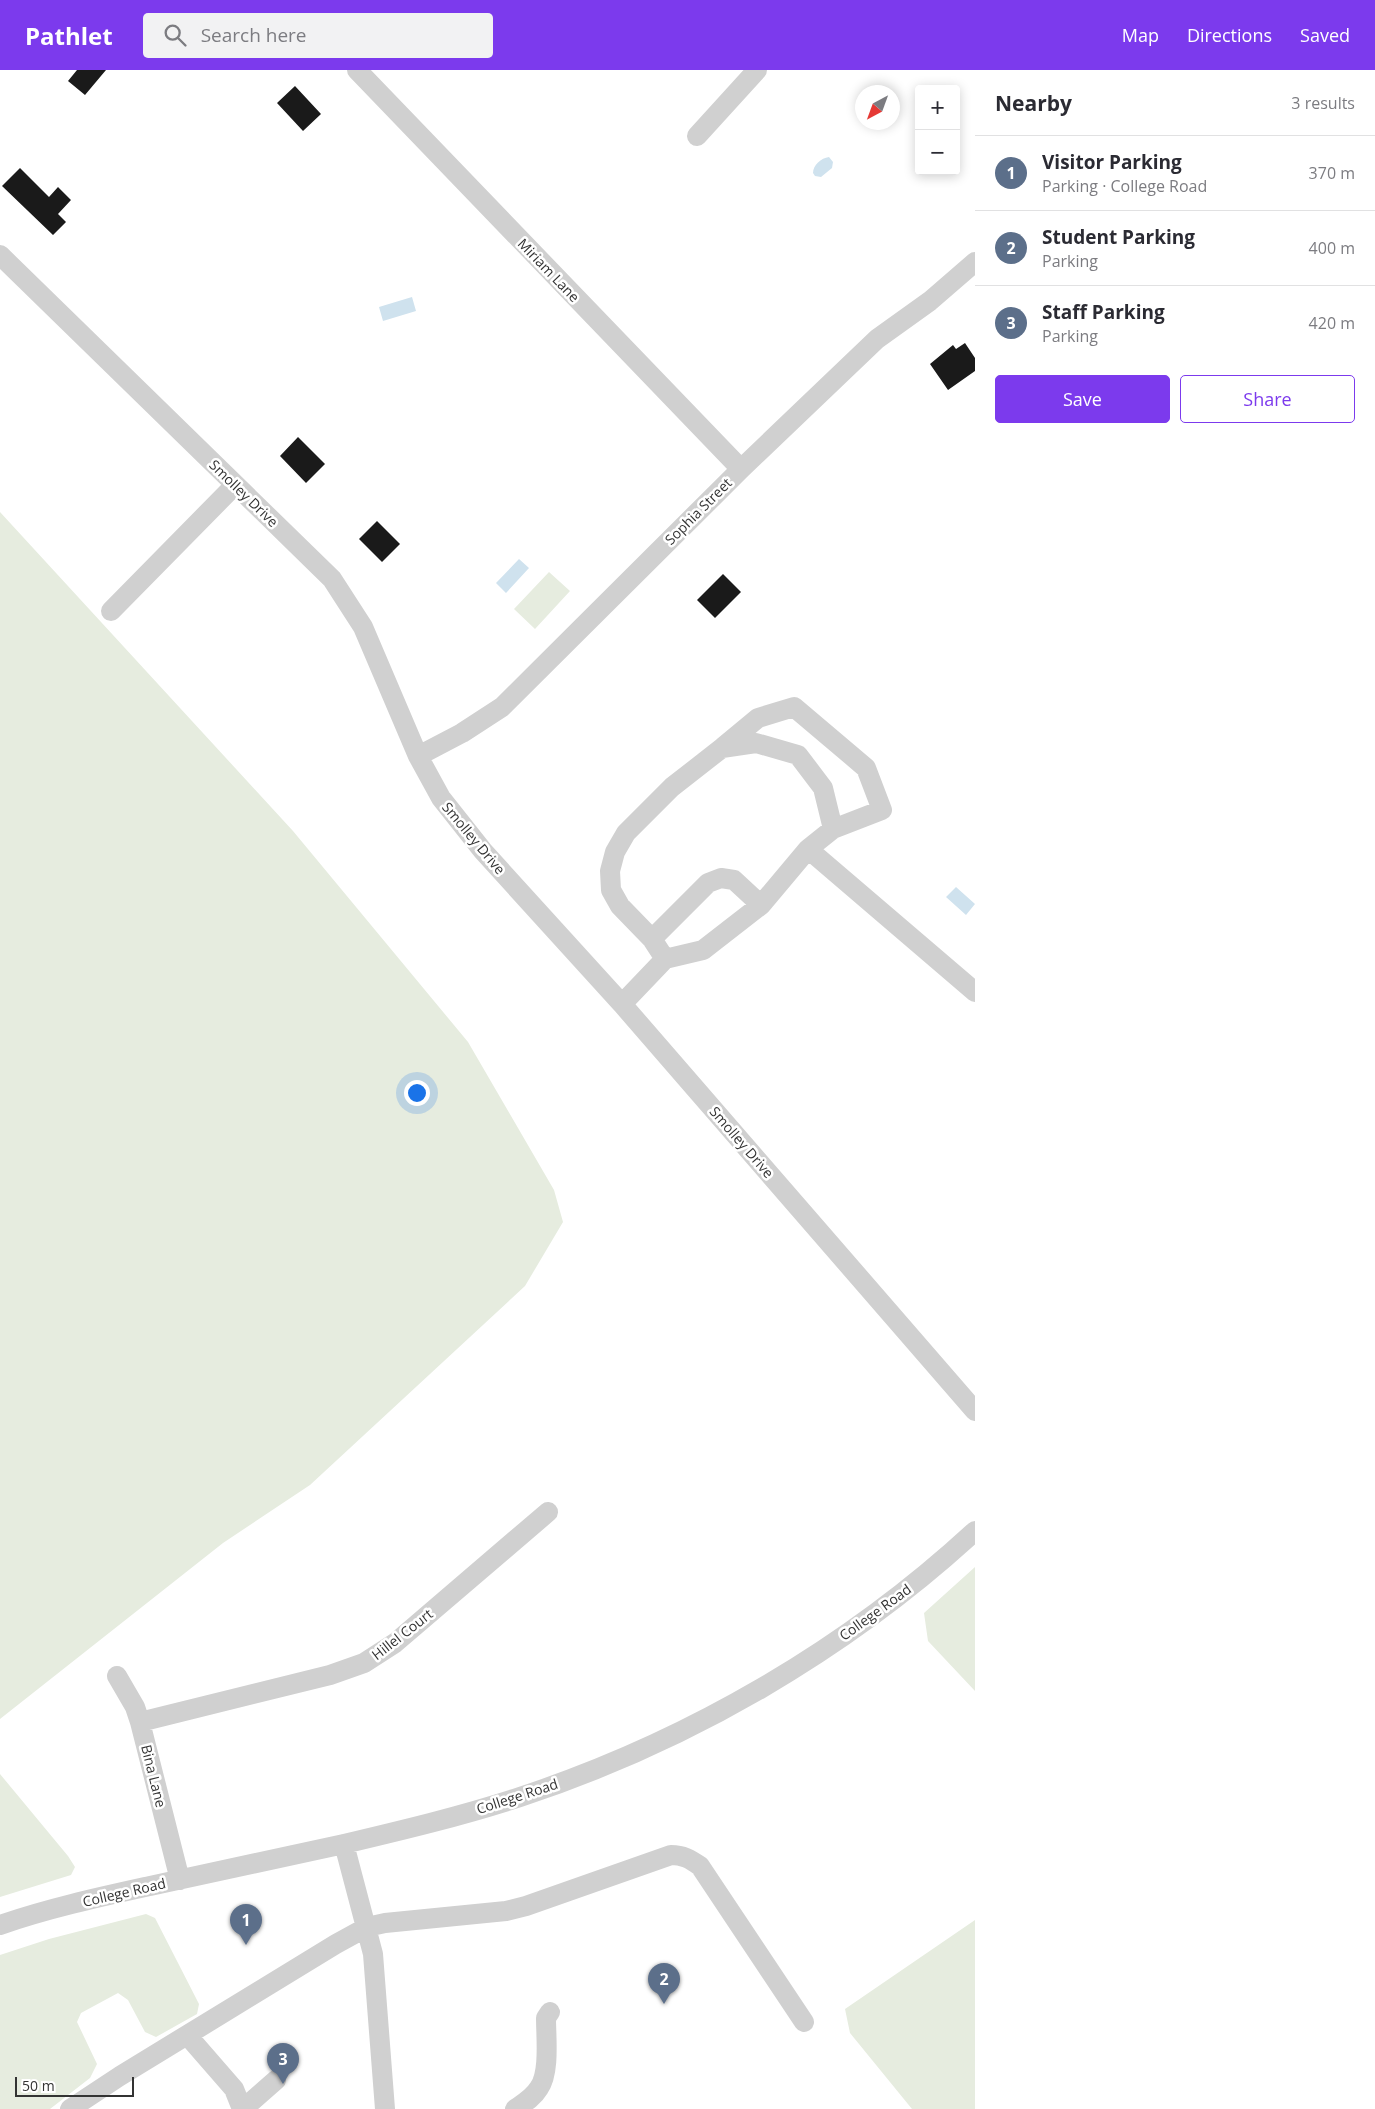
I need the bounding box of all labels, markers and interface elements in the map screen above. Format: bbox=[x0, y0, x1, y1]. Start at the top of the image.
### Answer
search box bbox=[143, 13, 493, 58]
text: Pathlet bbox=[25, 19, 113, 52]
icon: search bbox=[161, 21, 189, 49]
text: Search here bbox=[201, 22, 307, 48]
text: Map bbox=[1122, 23, 1159, 47]
text: Directions bbox=[1187, 23, 1272, 47]
text: Saved bbox=[1300, 23, 1350, 47]
north arrow bbox=[855, 85, 900, 130]
map controls bbox=[915, 85, 960, 175]
button: + bbox=[915, 85, 960, 130]
text: Nearby bbox=[995, 89, 1072, 117]
text: 3 results bbox=[1291, 92, 1355, 114]
button: − bbox=[915, 130, 960, 175]
text: Visitor Parking bbox=[1042, 149, 1182, 175]
text: 1 bbox=[1006, 162, 1016, 184]
text: 370 m bbox=[1309, 162, 1355, 184]
text: Parking · College Road bbox=[1042, 175, 1207, 197]
text: Student Parking bbox=[1042, 224, 1195, 250]
street label: Miriam Lane bbox=[514, 234, 584, 306]
text: 2 bbox=[1006, 237, 1016, 259]
text: 400 m bbox=[1309, 237, 1355, 259]
text: Parking bbox=[1042, 250, 1098, 272]
text: Staff Parking bbox=[1042, 299, 1165, 325]
text: 3 bbox=[1006, 312, 1016, 334]
text: 420 m bbox=[1309, 312, 1355, 334]
text: Parking bbox=[1042, 325, 1098, 347]
button: Save bbox=[995, 375, 1170, 423]
button: Share bbox=[1180, 375, 1355, 423]
street label: Smolley Drive bbox=[205, 455, 283, 531]
street label: Sophia Street bbox=[660, 473, 736, 549]
street label: Smolley Drive bbox=[438, 798, 510, 878]
your location bbox=[404, 1080, 430, 1106]
street label: Smolley Drive bbox=[706, 1102, 778, 1182]
street label: College Road bbox=[835, 1579, 915, 1645]
street label: Hillel Court bbox=[368, 1604, 436, 1664]
street label: Bina Lane bbox=[137, 1743, 171, 1810]
street label: College Road bbox=[474, 1774, 560, 1818]
street label: College Road bbox=[81, 1873, 167, 1911]
pin: 1 bbox=[230, 1904, 262, 1945]
pin: 2 bbox=[648, 1963, 680, 2004]
pin: 3 bbox=[267, 2043, 299, 2084]
scale bar bbox=[15, 2074, 134, 2097]
text: 50 m bbox=[22, 2076, 55, 2095]

